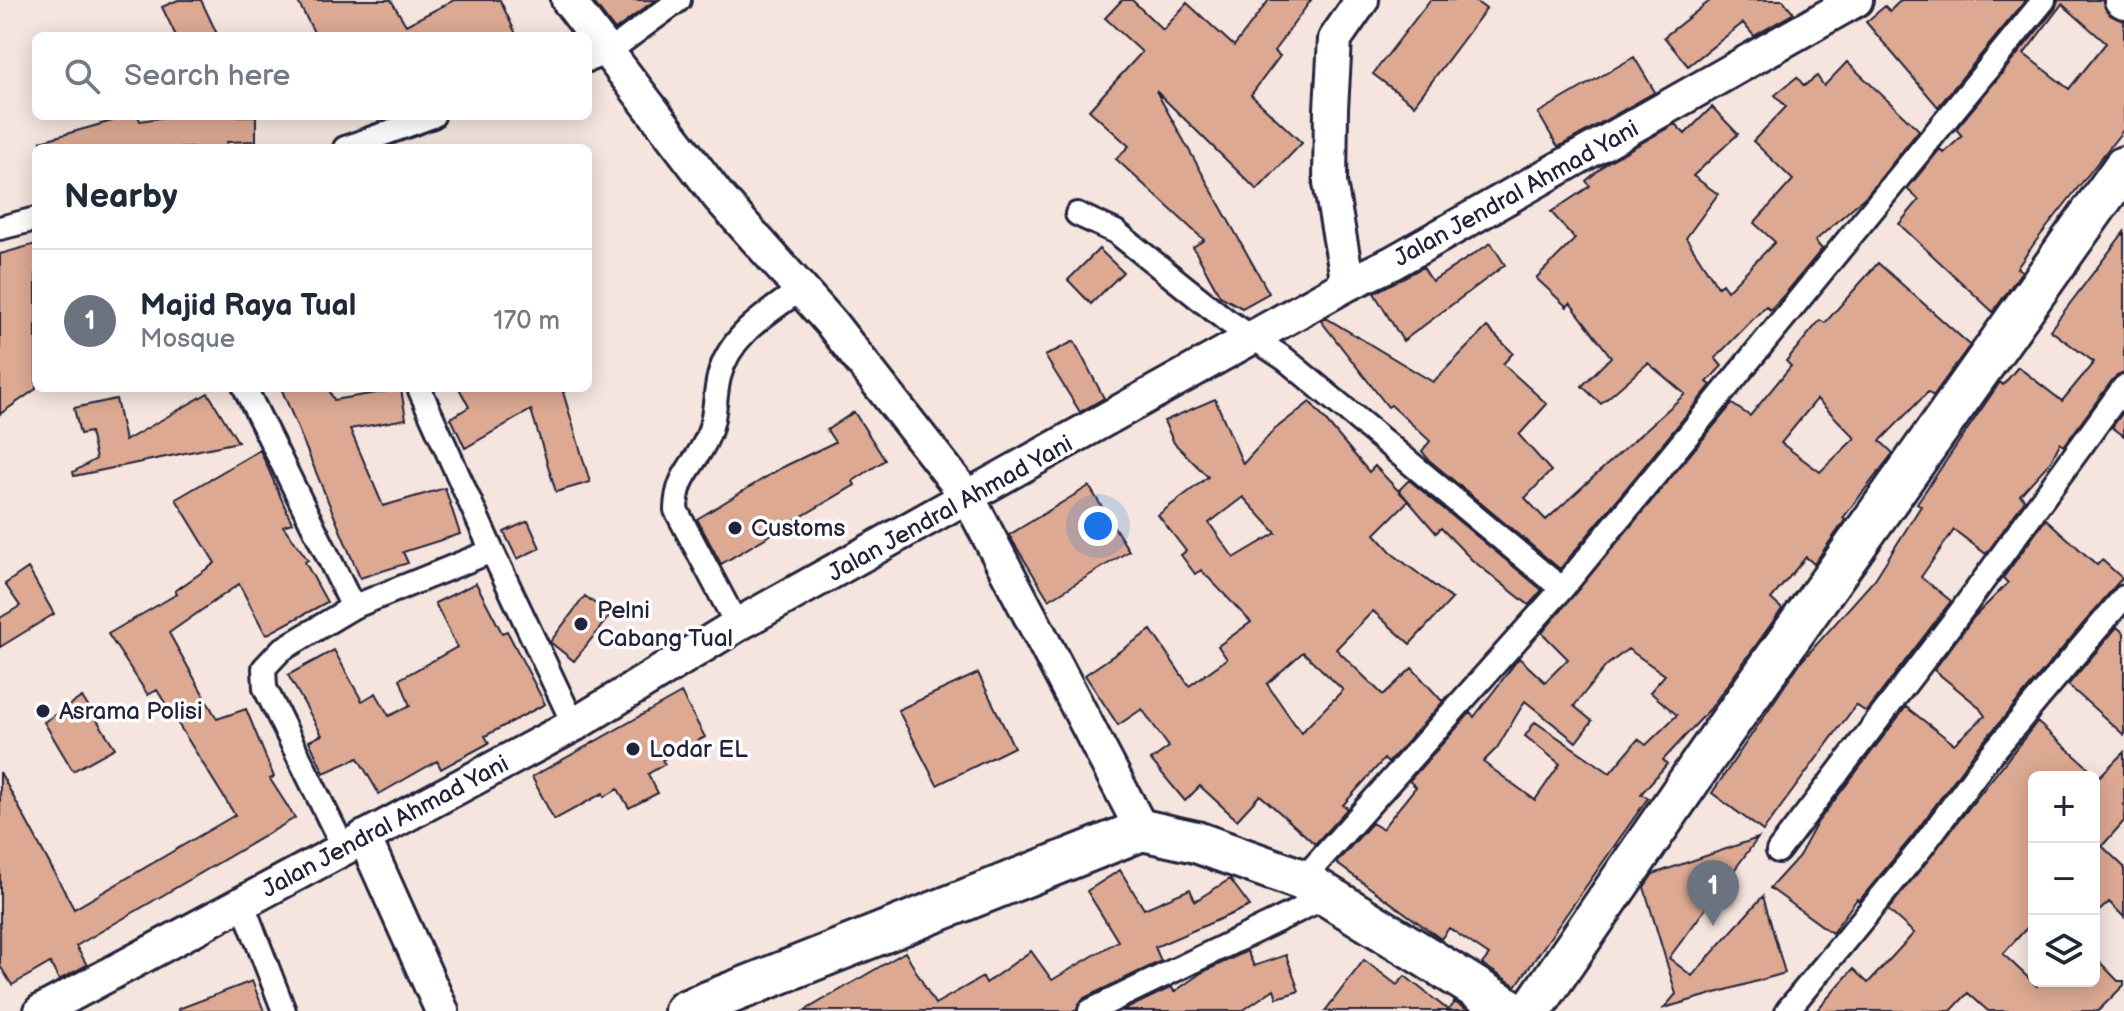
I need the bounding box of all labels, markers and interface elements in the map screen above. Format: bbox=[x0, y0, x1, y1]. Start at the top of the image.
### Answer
search box bbox=[32, 32, 592, 120]
icon: search bbox=[60, 54, 104, 98]
text: Search here bbox=[124, 58, 290, 94]
street label: Jalan Jendral Ahmad Yani bbox=[1389, 114, 1644, 273]
text: Nearby bbox=[64, 176, 178, 217]
text: Majid Raya Tual bbox=[140, 288, 356, 324]
text: 1 bbox=[85, 306, 95, 337]
text: 170 m bbox=[493, 306, 560, 337]
text: Mosque bbox=[140, 324, 235, 355]
street label: Jalan Jendral Ahmad Yani bbox=[823, 429, 1078, 588]
your location bbox=[1078, 506, 1118, 546]
place label: Customs bbox=[751, 514, 845, 543]
marker: Customs bbox=[726, 519, 744, 537]
place label: Pelni Cabang Tual bbox=[597, 596, 733, 653]
marker: Pelni Cabang Tual bbox=[572, 615, 590, 633]
place label: Asrama Polisi bbox=[59, 697, 203, 726]
marker: Asrama Polisi bbox=[34, 702, 52, 720]
place label: Lodar EL bbox=[649, 735, 748, 764]
marker: Lodar EL bbox=[624, 740, 642, 758]
street label: Jalan Jendral Ahmad Yani bbox=[257, 749, 513, 904]
map controls bbox=[2028, 771, 2100, 987]
button: + bbox=[2028, 771, 2100, 843]
button: − bbox=[2028, 843, 2100, 915]
pin: 1 bbox=[1687, 860, 1739, 926]
button: layers bbox=[2028, 915, 2100, 987]

